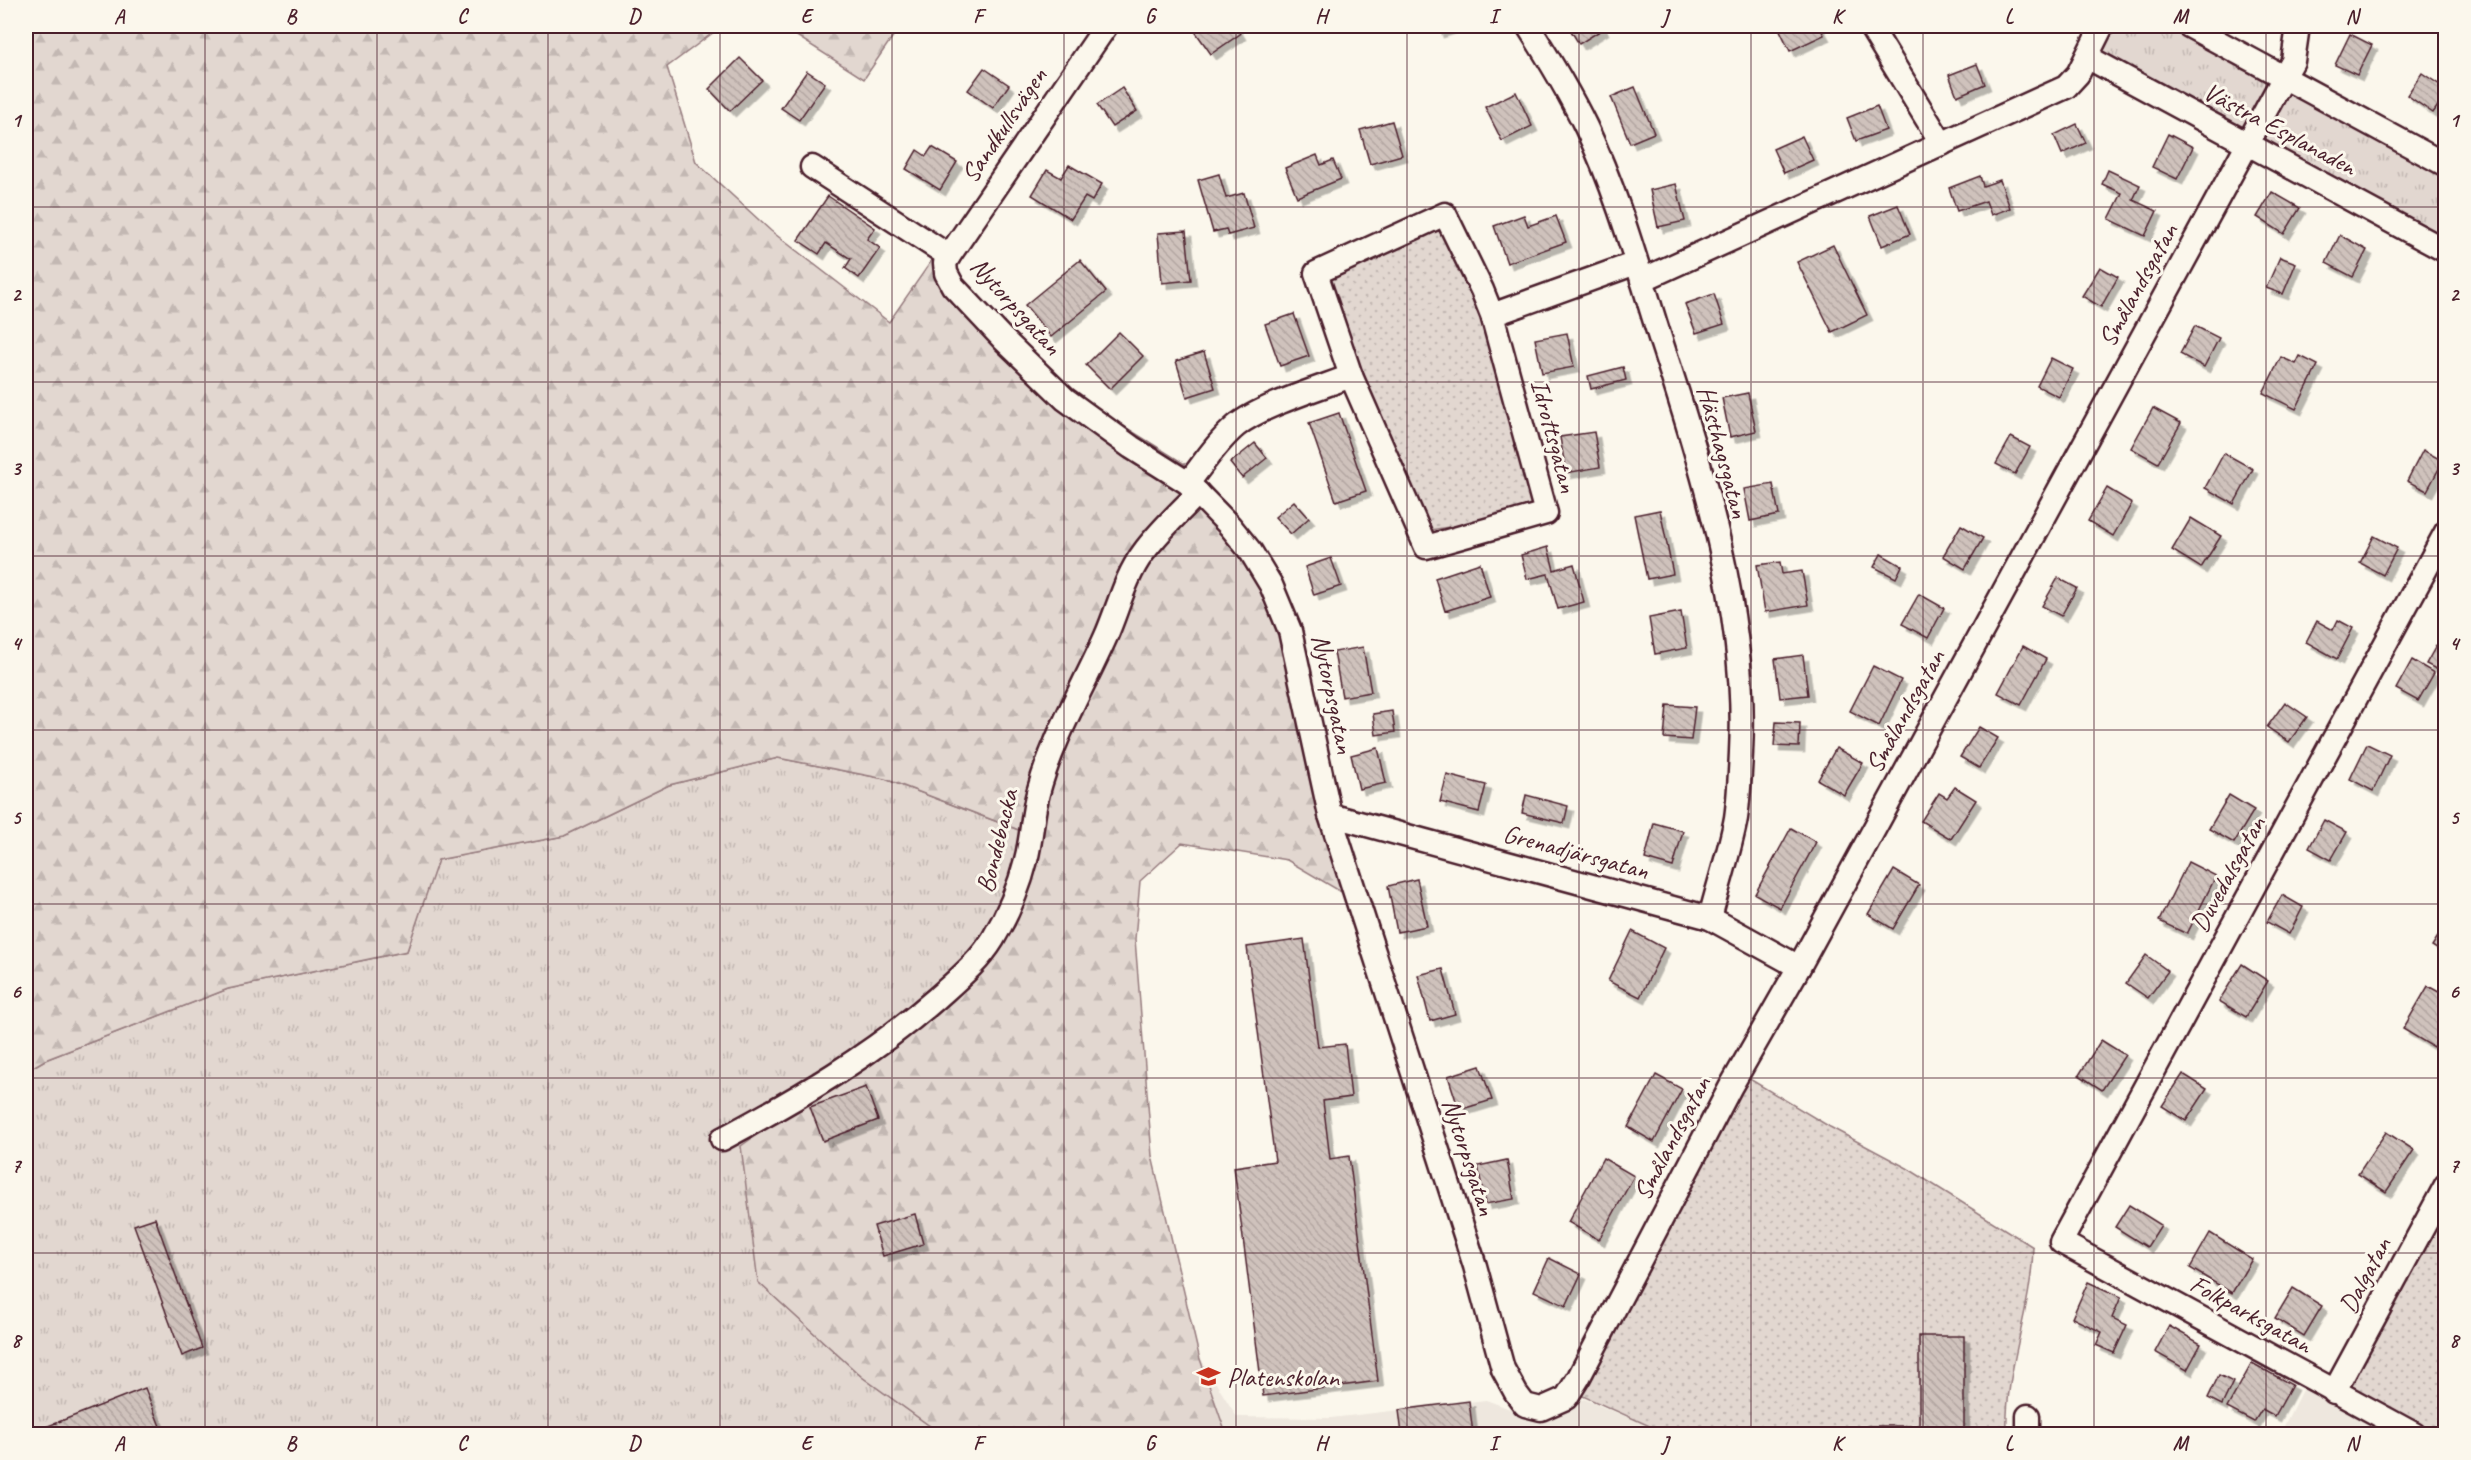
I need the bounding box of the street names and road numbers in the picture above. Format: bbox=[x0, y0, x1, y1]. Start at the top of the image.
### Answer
street label: Sandkullsvägen bbox=[953, 61, 1055, 189]
street label: Västra Esplanaden bbox=[2198, 75, 2363, 184]
street label: Smålandsgatan bbox=[2091, 217, 2186, 352]
street label: Nytorpsgatan bbox=[963, 250, 1069, 362]
street label: Idrottsgatan bbox=[1523, 376, 1585, 496]
street label: Hästhagsgatan bbox=[1690, 382, 1757, 522]
street label: Nytorpsgatan bbox=[1304, 631, 1362, 757]
street label: Smålandsgatan bbox=[1858, 643, 1953, 778]
street label: Bondebacka bbox=[968, 784, 1026, 896]
street label: Duvedalsgatan bbox=[2183, 809, 2274, 938]
street label: Grenadjärsgatan bbox=[1500, 817, 1653, 887]
street label: Smålandsgatan bbox=[1626, 1069, 1719, 1206]
street label: Nytorpsgatan bbox=[1435, 1094, 1504, 1220]
street label: Dalgatan bbox=[2331, 1230, 2399, 1319]
street label: Folkparksgatan bbox=[2184, 1267, 2319, 1362]

